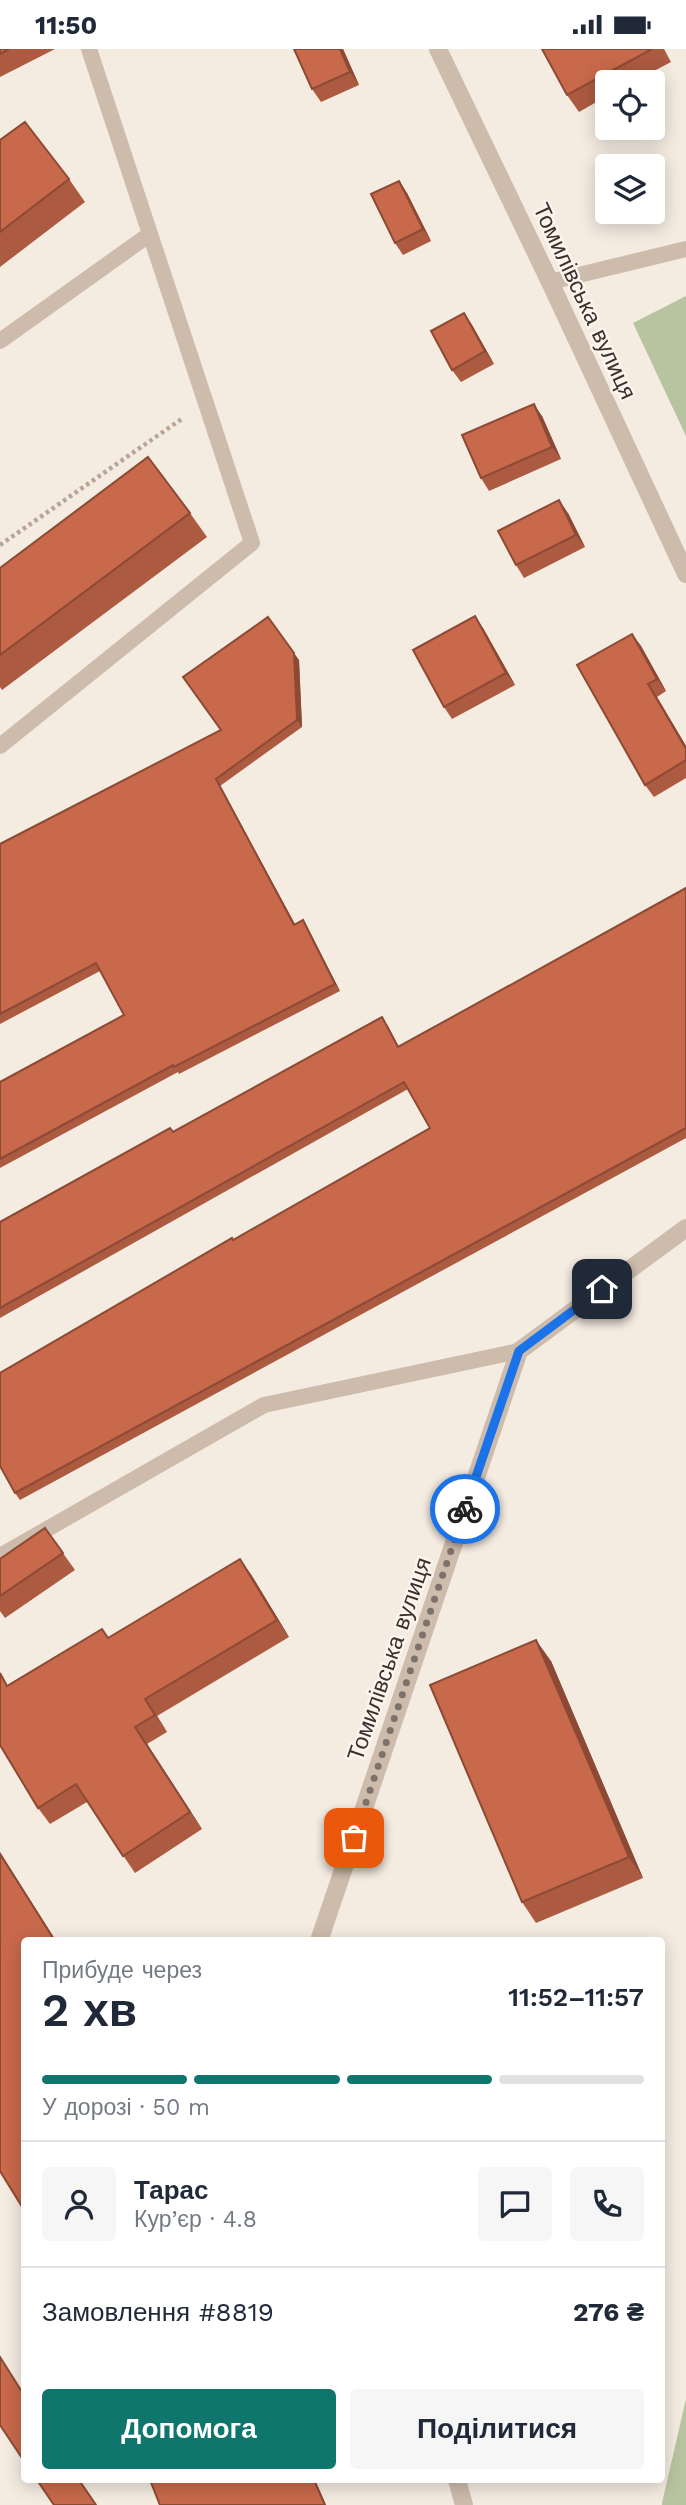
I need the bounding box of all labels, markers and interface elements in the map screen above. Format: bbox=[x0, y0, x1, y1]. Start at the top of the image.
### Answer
text: 11:50 bbox=[35, 10, 97, 40]
map controls bbox=[595, 70, 665, 224]
button: locate bbox=[595, 70, 665, 140]
button: layers bbox=[595, 154, 665, 224]
street label: Томилівська вулиця bbox=[527, 199, 642, 404]
pin bbox=[572, 1259, 632, 1319]
icon: home bbox=[583, 1270, 621, 1308]
courier bbox=[430, 1474, 500, 1544]
icon: bike bbox=[446, 1490, 484, 1528]
street label: Томилівська вулиця bbox=[342, 1554, 437, 1764]
pin bbox=[324, 1808, 384, 1868]
icon: bag bbox=[335, 1819, 373, 1857]
text: Прибуде через bbox=[42, 1957, 202, 1984]
text: 11:52–11:57 bbox=[508, 1982, 644, 2012]
text: 2 хв bbox=[42, 1983, 137, 2037]
text: У дорозі · 50 m bbox=[42, 2094, 210, 2121]
button: person bbox=[42, 2167, 116, 2241]
button: chat bbox=[478, 2167, 552, 2241]
button: phone bbox=[570, 2167, 644, 2241]
text: Тарас bbox=[134, 2175, 209, 2205]
text: Кур’єр · 4.8 bbox=[134, 2206, 257, 2233]
text: Замовлення #8819 bbox=[42, 2297, 274, 2327]
text: 276 ₴ bbox=[573, 2297, 644, 2327]
button: Допомога bbox=[42, 2389, 336, 2469]
button: Поділитися bbox=[350, 2389, 644, 2469]

